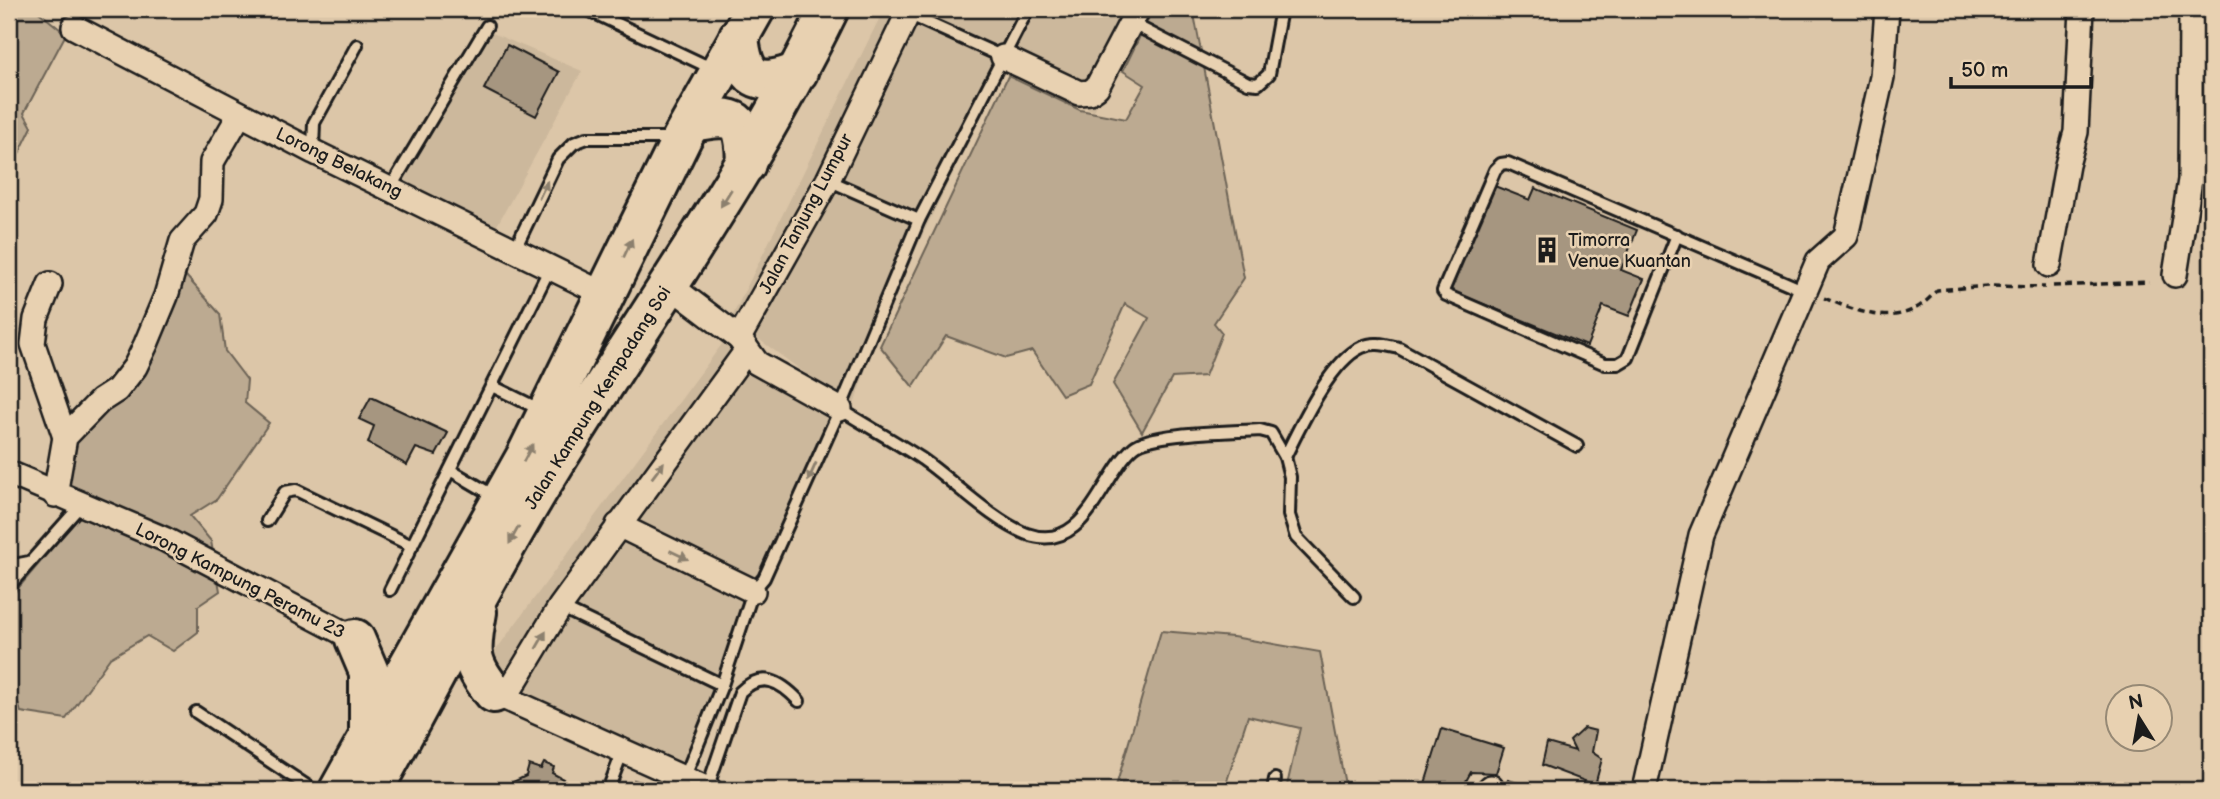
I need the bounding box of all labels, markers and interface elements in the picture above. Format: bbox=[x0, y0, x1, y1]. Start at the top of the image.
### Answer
scale bar bbox=[1951, 46, 2090, 90]
text: 50 m bbox=[1961, 58, 2008, 83]
street label: Lorong Belakang bbox=[272, 123, 406, 203]
street label: Jalan Tanjung Lumpur bbox=[755, 130, 857, 298]
one-way arrow bbox=[538, 180, 549, 200]
one-way arrow bbox=[719, 188, 732, 207]
place label: Timorra Venue Kuantan bbox=[1568, 230, 1691, 272]
building icon: Timorra Venue Kuantan bbox=[1532, 235, 1562, 265]
one-way arrow bbox=[622, 238, 634, 258]
street label: Jalan Kampung Kempadang Soi bbox=[520, 283, 676, 513]
one-way arrow bbox=[521, 442, 533, 462]
one-way arrow bbox=[651, 461, 665, 479]
one-way arrow bbox=[806, 461, 817, 482]
street label: Lorong Kampung Peramu 23 bbox=[132, 519, 348, 643]
one-way arrow bbox=[508, 526, 520, 545]
one-way arrow bbox=[669, 549, 689, 560]
one-way arrow bbox=[534, 630, 547, 649]
north arrow bbox=[2104, 684, 2174, 754]
text: N bbox=[2127, 690, 2145, 715]

